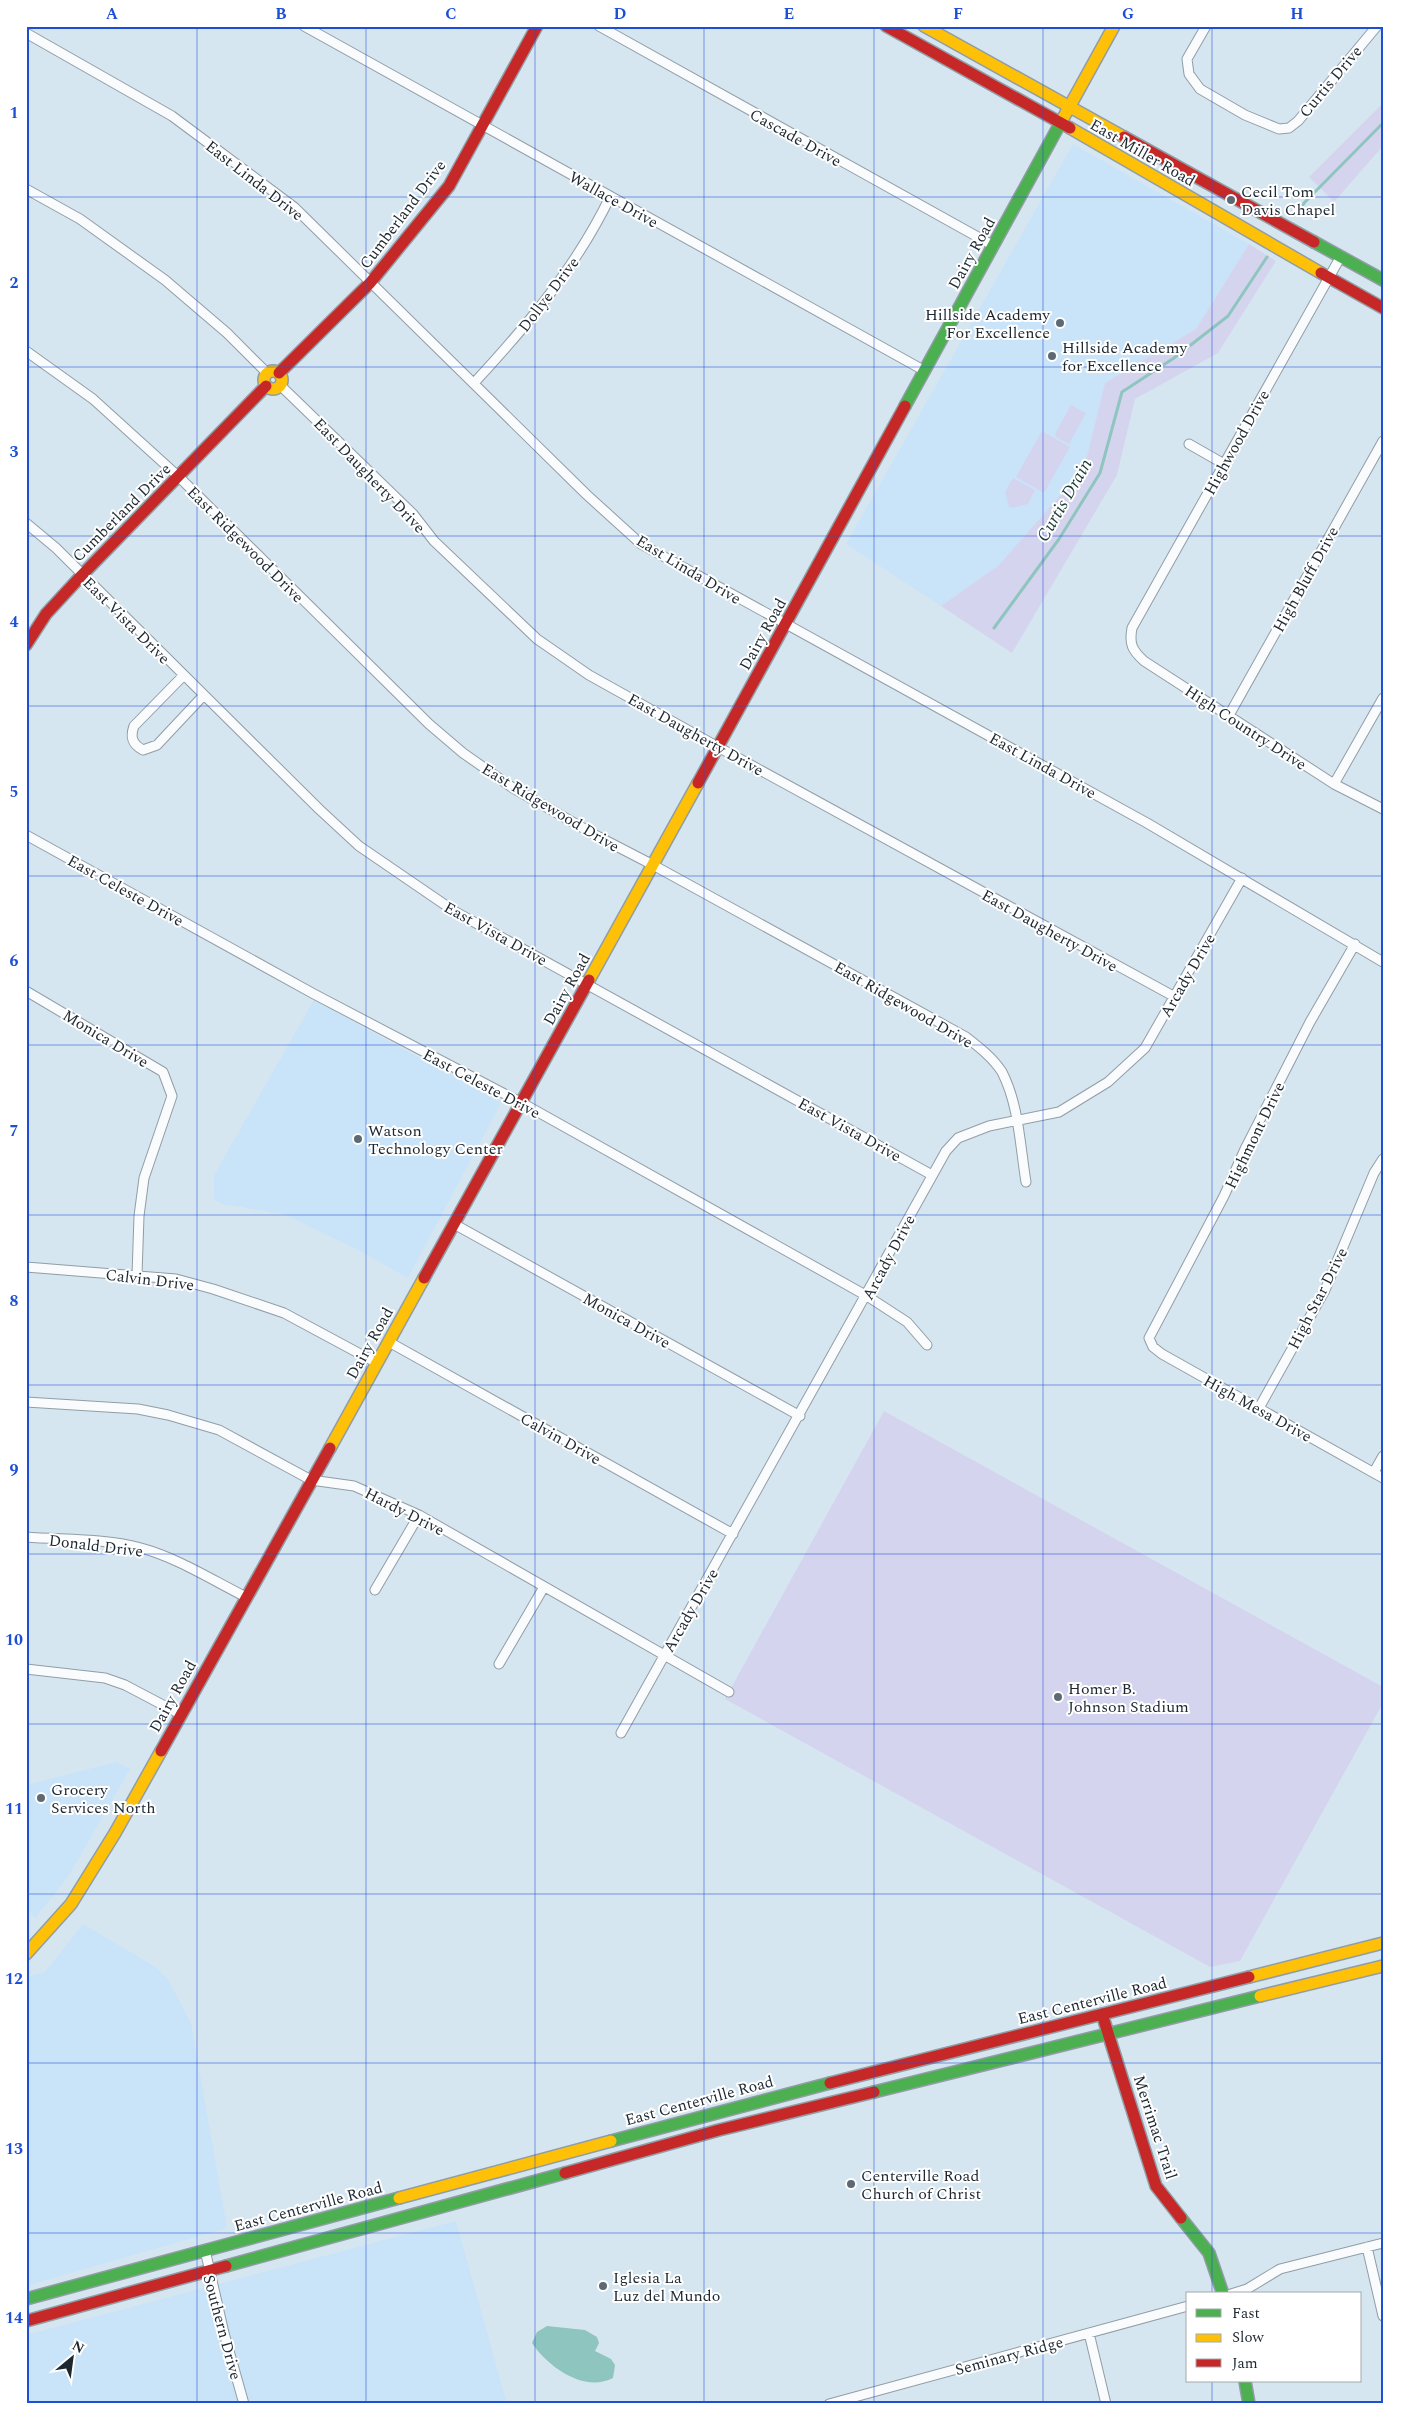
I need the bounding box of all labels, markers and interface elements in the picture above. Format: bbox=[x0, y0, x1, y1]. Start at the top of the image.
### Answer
text: A bbox=[106, 2, 119, 26]
text: B bbox=[275, 2, 287, 26]
text: C bbox=[445, 2, 457, 26]
text: D bbox=[614, 2, 627, 26]
text: E bbox=[784, 2, 794, 26]
text: F bbox=[953, 2, 963, 26]
text: G bbox=[1122, 2, 1134, 26]
text: H bbox=[1290, 2, 1304, 26]
street label: Curtis Drive bbox=[1293, 40, 1368, 123]
text: 1 bbox=[10, 101, 18, 125]
street label: Cascade Drive bbox=[745, 103, 846, 173]
street label: East Miller Road bbox=[1085, 113, 1200, 193]
street label: East Linda Drive bbox=[200, 135, 309, 227]
street label: Cumberland Drive bbox=[354, 155, 452, 274]
street label: Wallace Drive bbox=[564, 165, 663, 234]
place label: Cecil Tom Davis Chapel bbox=[1241, 180, 1335, 222]
marker: Cecil Tom Davis Chapel bbox=[1225, 194, 1237, 206]
street label: Dairy Road bbox=[942, 213, 1002, 294]
street label: Dollye Drive bbox=[512, 252, 585, 337]
text: 2 bbox=[10, 271, 19, 295]
place label: Hillside Academy For Excellence bbox=[925, 303, 1051, 345]
marker: Hillside Academy For Excellence bbox=[1054, 317, 1066, 329]
place label: Hillside Academy for Excellence bbox=[1062, 336, 1188, 378]
marker: Hillside Academy for Excellence bbox=[1046, 350, 1058, 362]
street label: Highwood Drive bbox=[1198, 385, 1276, 500]
street label: East Daugherty Drive bbox=[308, 413, 431, 539]
text: 3 bbox=[10, 440, 19, 464]
water label: Curtis Drain bbox=[1030, 453, 1099, 547]
street label: Cumberland Drive bbox=[67, 458, 177, 568]
street label: East Ridgewood Drive bbox=[181, 481, 309, 609]
street label: High Bluff Drive bbox=[1267, 522, 1345, 637]
street label: East Linda Drive bbox=[631, 529, 746, 611]
street label: East Vista Drive bbox=[77, 572, 175, 670]
street label: Dairy Road bbox=[733, 594, 793, 675]
text: 4 bbox=[10, 610, 19, 634]
street label: High Country Drive bbox=[1180, 679, 1311, 776]
street label: East Daugherty Drive bbox=[623, 687, 768, 782]
street label: East Linda Drive bbox=[985, 727, 1100, 805]
street label: East Ridgewood Drive bbox=[477, 757, 624, 859]
text: 5 bbox=[10, 780, 18, 804]
street label: East Celeste Drive bbox=[63, 849, 188, 933]
street label: East Daugherty Drive bbox=[977, 883, 1122, 978]
street label: East Vista Drive bbox=[439, 896, 552, 972]
street label: Arcady Drive bbox=[1154, 929, 1222, 1022]
text: 6 bbox=[10, 949, 19, 973]
street label: Dairy Road bbox=[537, 949, 597, 1030]
street label: East Ridgewood Drive bbox=[829, 955, 978, 1055]
street label: Monica Drive bbox=[58, 1004, 153, 1074]
street label: East Celeste Drive bbox=[419, 1043, 544, 1125]
street label: Highmont Drive bbox=[1219, 1078, 1291, 1193]
street label: East Vista Drive bbox=[793, 1092, 906, 1168]
text: 7 bbox=[10, 1119, 19, 1143]
place label: Watson Technology Center bbox=[368, 1119, 503, 1161]
marker: Watson Technology Center bbox=[352, 1133, 364, 1145]
street label: Arcady Drive bbox=[856, 1210, 921, 1304]
street label: High Star Drive bbox=[1282, 1243, 1354, 1354]
street label: Calvin Drive bbox=[104, 1263, 196, 1297]
street label: Monica Drive bbox=[578, 1287, 675, 1355]
text: 8 bbox=[10, 1289, 19, 1313]
street label: Dairy Road bbox=[340, 1303, 400, 1384]
street label: High Mesa Drive bbox=[1199, 1369, 1316, 1449]
street label: Calvin Drive bbox=[516, 1407, 605, 1471]
text: 9 bbox=[10, 1458, 19, 1482]
street label: Hardy Drive bbox=[360, 1481, 449, 1542]
street label: Donald Drive bbox=[47, 1528, 144, 1564]
street label: Arcady Drive bbox=[657, 1564, 725, 1657]
text: 10 bbox=[5, 1628, 23, 1652]
street label: Dairy Road bbox=[143, 1656, 203, 1737]
place label: Homer B. Johnson Stadium bbox=[1068, 1677, 1189, 1719]
marker: Homer B. Johnson Stadium bbox=[1052, 1691, 1064, 1703]
place label: Grocery Services North bbox=[51, 1778, 156, 1820]
marker: Grocery Services North bbox=[35, 1792, 47, 1804]
text: 11 bbox=[5, 1797, 23, 1821]
text: 12 bbox=[5, 1967, 23, 1991]
street label: East Centerville Road bbox=[1015, 1971, 1169, 2031]
street label: East Centerville Road bbox=[622, 2070, 776, 2132]
street label: Merrimac Trail bbox=[1127, 2072, 1183, 2183]
text: 13 bbox=[5, 2137, 23, 2161]
place label: Centerville Road Church of Christ bbox=[861, 2164, 981, 2206]
street label: East Centerville Road bbox=[231, 2176, 385, 2238]
marker: Centerville Road Church of Christ bbox=[845, 2178, 857, 2190]
place label: Iglesia La Luz del Mundo bbox=[613, 2266, 720, 2308]
street label: Southern Drive bbox=[196, 2272, 248, 2383]
marker: Iglesia La Luz del Mundo bbox=[597, 2280, 609, 2292]
legend bbox=[1186, 2292, 1362, 2382]
text: Fast bbox=[1232, 2302, 1260, 2325]
text: 14 bbox=[5, 2306, 23, 2330]
text: Slow bbox=[1232, 2326, 1264, 2349]
street label: Seminary Ridge bbox=[952, 2330, 1066, 2382]
north arrow bbox=[48, 2332, 98, 2382]
text: N bbox=[68, 2335, 88, 2359]
text: Jam bbox=[1232, 2352, 1258, 2375]

